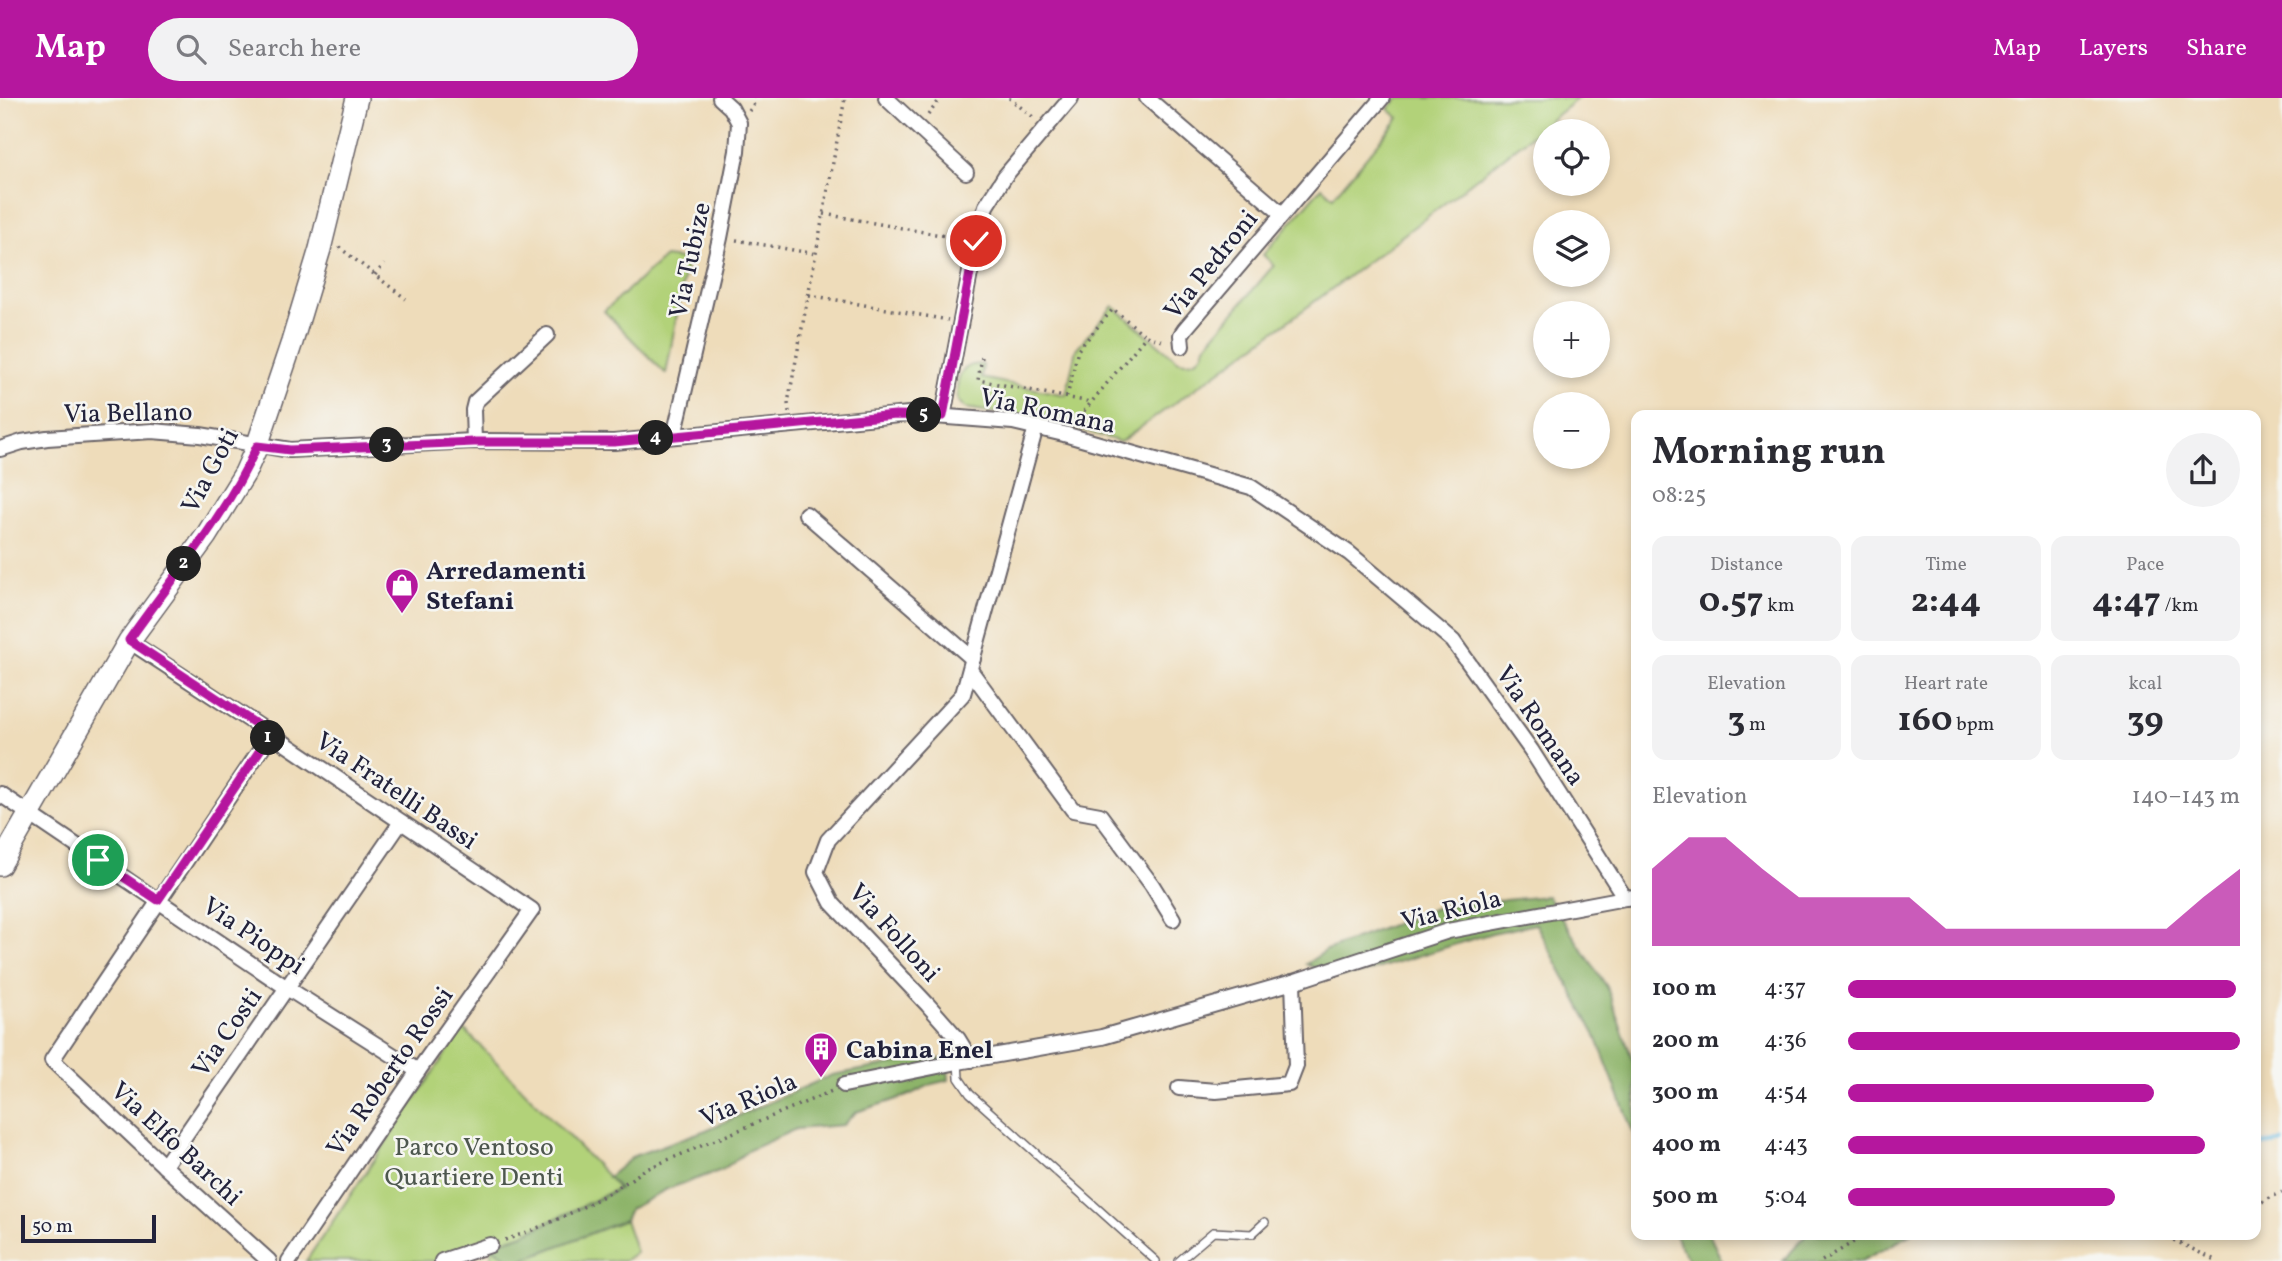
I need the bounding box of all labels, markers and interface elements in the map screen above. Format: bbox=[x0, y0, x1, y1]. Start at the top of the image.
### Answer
search box bbox=[148, 18, 638, 81]
text: Map bbox=[35, 26, 106, 72]
icon: search bbox=[172, 30, 210, 68]
text: Search here bbox=[228, 31, 361, 67]
text: Map bbox=[1993, 32, 2041, 66]
text: Layers bbox=[2079, 32, 2148, 66]
text: Share bbox=[2186, 32, 2247, 66]
map controls bbox=[1533, 119, 1610, 469]
button: locate bbox=[1533, 119, 1610, 196]
street label: Via Tubize bbox=[661, 199, 721, 322]
street label: Via Pedroni bbox=[1156, 203, 1267, 328]
button: layers bbox=[1533, 210, 1610, 287]
pin bbox=[946, 211, 1006, 271]
icon: check bbox=[957, 222, 995, 260]
button: + bbox=[1533, 301, 1610, 378]
street label: Via Romana bbox=[976, 380, 1119, 444]
button: − bbox=[1533, 392, 1610, 469]
street label: Via Bellano bbox=[63, 395, 193, 433]
pin: 5 bbox=[906, 398, 942, 432]
text: 5 bbox=[919, 401, 928, 427]
pin: 4 bbox=[638, 420, 674, 456]
street label: Via Goti bbox=[173, 422, 248, 520]
text: 4 bbox=[650, 424, 661, 450]
text: Morning run bbox=[1652, 427, 1886, 480]
pin: 3 bbox=[370, 428, 404, 462]
text: 3 bbox=[382, 431, 391, 457]
button: share bbox=[2166, 433, 2240, 507]
text: 08:25 bbox=[1652, 480, 1706, 512]
pin: 2 bbox=[166, 546, 202, 582]
text: 2 bbox=[179, 550, 188, 576]
text: Distance bbox=[1710, 552, 1783, 578]
text: Time bbox=[1925, 552, 1967, 578]
text: Pace bbox=[2126, 552, 2164, 578]
place label: Arredamenti Stefani bbox=[426, 554, 586, 620]
shop icon: Arredamenti Stefani bbox=[383, 566, 421, 615]
text: 0.57 bbox=[1699, 578, 1764, 626]
text: 2:44 bbox=[1911, 578, 1981, 626]
text: 4:47 bbox=[2092, 578, 2161, 626]
text: km bbox=[1764, 593, 1795, 619]
text: /km bbox=[2161, 593, 2199, 619]
street label: Via Romana bbox=[1486, 659, 1593, 793]
text: Elevation bbox=[1707, 671, 1786, 697]
text: Heart rate bbox=[1904, 671, 1988, 697]
text: kcal bbox=[2128, 671, 2162, 697]
text: 3 bbox=[1727, 697, 1745, 745]
text: 160 bbox=[1898, 697, 1952, 745]
text: 39 bbox=[2127, 697, 2164, 745]
text: m bbox=[1745, 712, 1766, 738]
text: bpm bbox=[1952, 712, 1994, 738]
pin: 1 bbox=[250, 720, 286, 756]
text: 1 bbox=[264, 724, 271, 750]
street label: Via Fratelli Bassi bbox=[308, 724, 484, 859]
text: Elevation bbox=[1652, 781, 1748, 813]
text: 140–143 m bbox=[2132, 781, 2240, 813]
pin bbox=[68, 830, 128, 890]
icon: arrive bbox=[79, 841, 117, 879]
street label: Via Folloni bbox=[839, 876, 948, 991]
street label: Via Riola bbox=[1397, 881, 1506, 941]
street label: Via Pioppi bbox=[194, 889, 311, 984]
text: 100 m bbox=[1652, 973, 1717, 1005]
text: 4:37 bbox=[1764, 973, 1806, 1005]
street label: Via Roberto Rossi bbox=[319, 980, 463, 1164]
street label: Via Costi bbox=[184, 981, 271, 1085]
text: 200 m bbox=[1652, 1025, 1719, 1057]
text: 4:36 bbox=[1764, 1025, 1807, 1057]
building icon: Cabina Enel bbox=[802, 1030, 840, 1079]
place label: Cabina Enel bbox=[846, 1033, 993, 1069]
street label: Via Riola bbox=[695, 1064, 803, 1137]
street label: Via Elfo Barchi bbox=[102, 1074, 249, 1215]
text: 300 m bbox=[1652, 1077, 1719, 1109]
text: 4:54 bbox=[1764, 1077, 1808, 1109]
text: 400 m bbox=[1652, 1129, 1721, 1161]
text: 4:43 bbox=[1764, 1129, 1808, 1161]
park label: Parco Ventoso Quartiere Denti bbox=[385, 1130, 563, 1196]
text: 500 m bbox=[1652, 1181, 1718, 1213]
text: 5:04 bbox=[1764, 1181, 1807, 1213]
scale bar bbox=[21, 1212, 156, 1244]
text: 50 m bbox=[32, 1214, 73, 1240]

